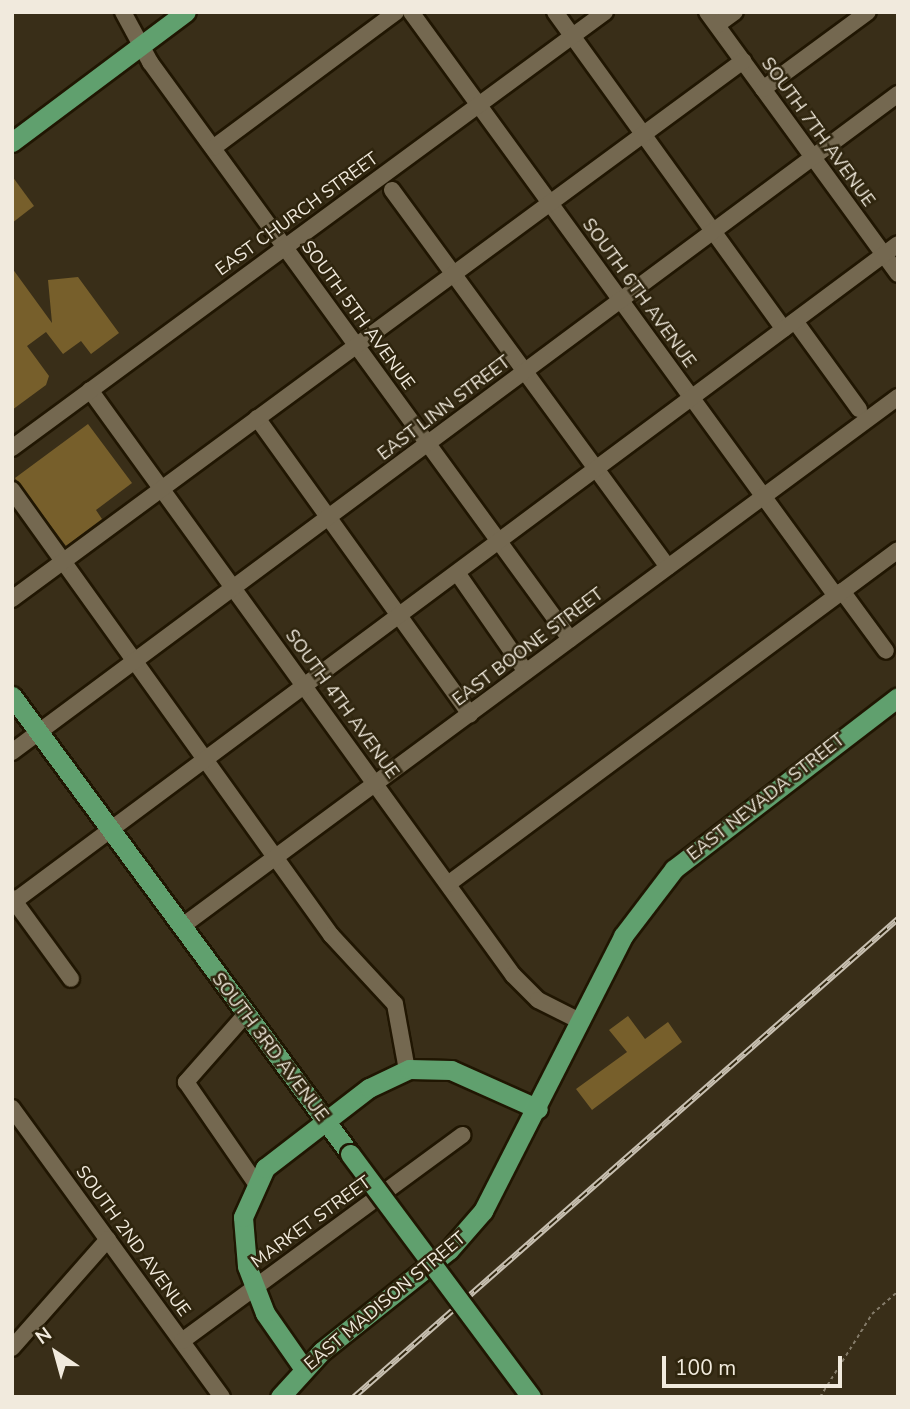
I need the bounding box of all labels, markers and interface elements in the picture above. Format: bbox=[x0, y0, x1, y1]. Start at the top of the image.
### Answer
street label: SOUTH 7TH AVENUE bbox=[757, 53, 879, 211]
street label: EAST CHURCH STREET bbox=[211, 148, 383, 280]
street label: SOUTH 6TH AVENUE bbox=[578, 214, 700, 372]
street label: SOUTH 5TH AVENUE bbox=[297, 236, 419, 394]
street label: EAST LINN STREET bbox=[373, 351, 515, 465]
street label: EAST BOONE STREET bbox=[448, 583, 608, 711]
street label: SOUTH 4TH AVENUE bbox=[281, 625, 403, 783]
street label: EAST NEVADA STREET bbox=[683, 729, 849, 865]
street label: SOUTH 3RD AVENUE bbox=[207, 969, 333, 1125]
street label: SOUTH 2ND AVENUE bbox=[71, 1161, 195, 1321]
street label: MARKET STREET bbox=[247, 1171, 375, 1273]
street label: EAST MADISON STREET bbox=[300, 1227, 470, 1375]
north arrow bbox=[21, 1318, 91, 1388]
text: N bbox=[30, 1321, 57, 1351]
scale bar bbox=[665, 1342, 845, 1386]
text: 100 m bbox=[675, 1354, 736, 1382]

